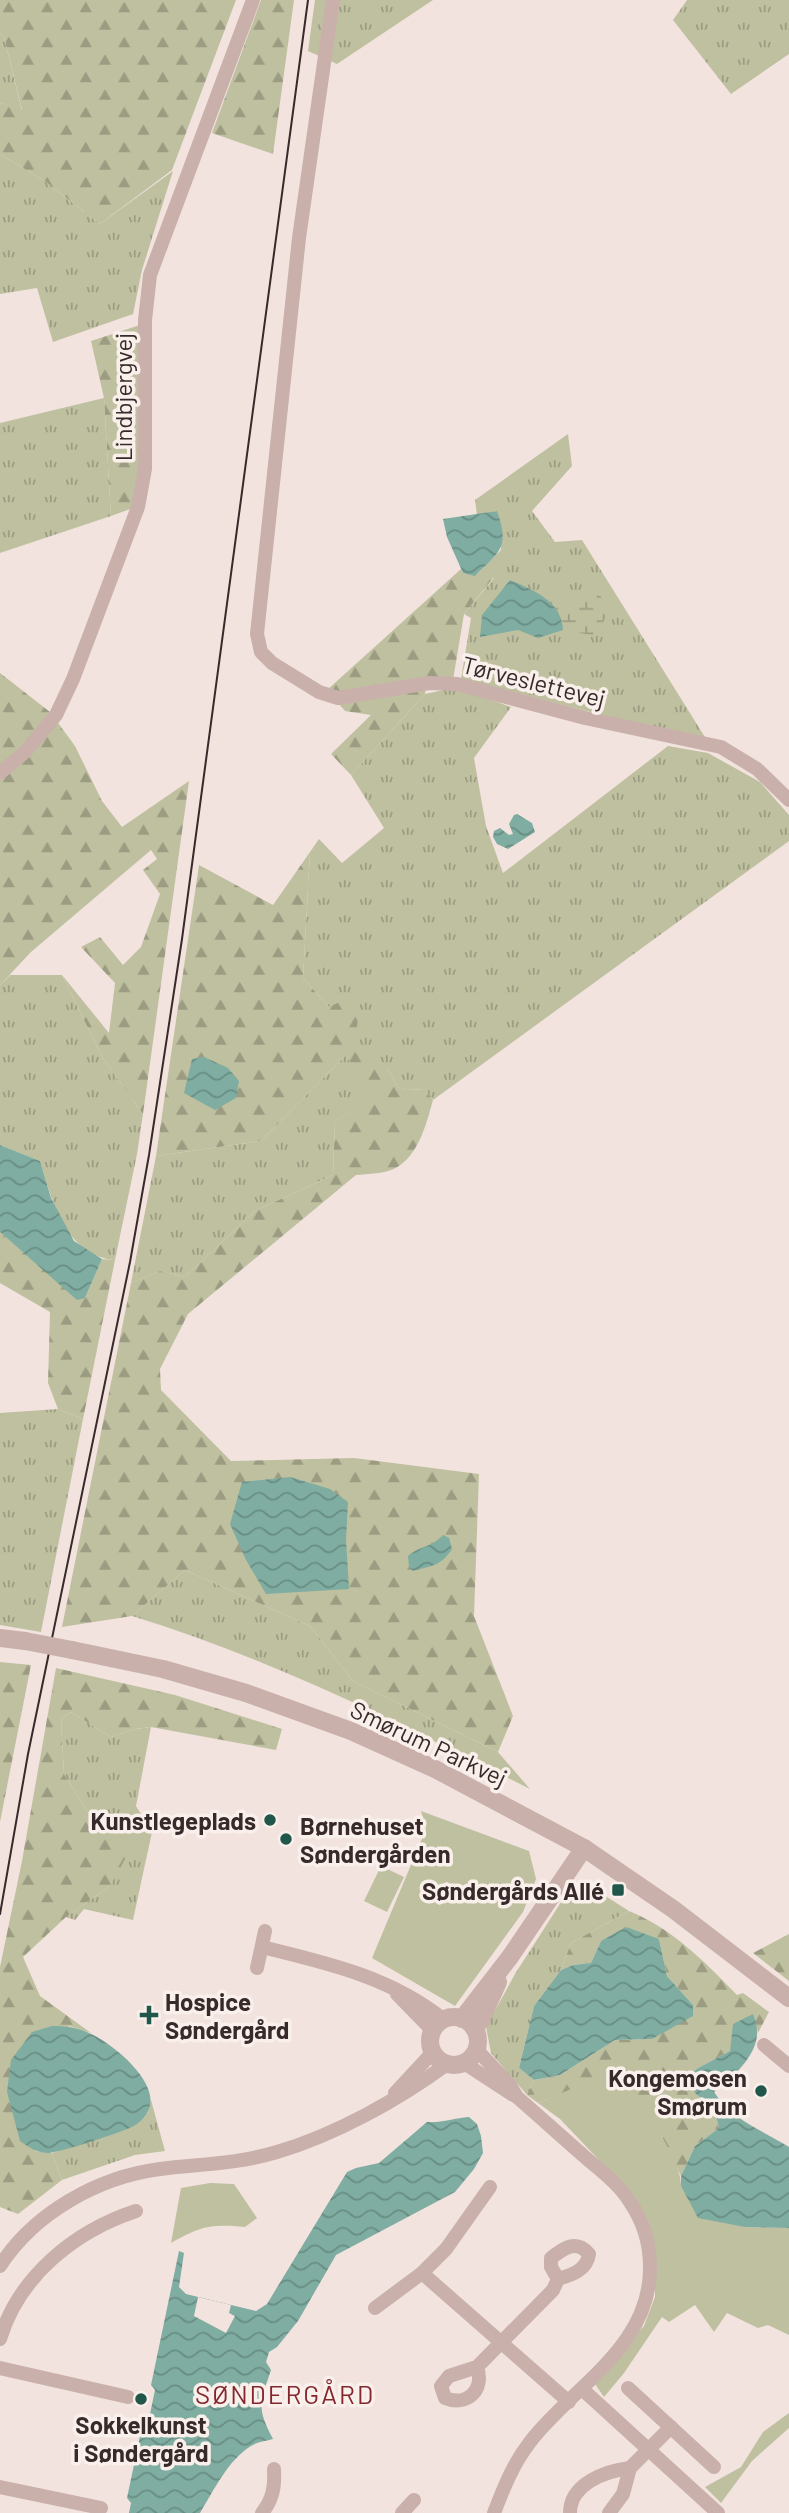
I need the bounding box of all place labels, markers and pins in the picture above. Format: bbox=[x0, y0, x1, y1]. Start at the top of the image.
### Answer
place label: Kunstlegeplads bbox=[90, 1806, 256, 1835]
place label: Børnehuset Søndergården bbox=[300, 1811, 451, 1868]
marker: Kunstlegeplads bbox=[262, 1812, 278, 1828]
marker: Børnehuset Søndergården bbox=[278, 1831, 294, 1847]
place label: Søndergårds Allé bbox=[422, 1876, 604, 1905]
marker: Søndergårds Allé bbox=[610, 1882, 626, 1898]
place label: Hospice Søndergård bbox=[165, 1987, 289, 2044]
marker: Hospice Søndergård bbox=[139, 2005, 159, 2025]
place label: Kongemosen Smørum bbox=[608, 2063, 747, 2120]
marker: Kongemosen Smørum bbox=[753, 2083, 769, 2099]
marker: Sokkelkunst i Søndergård bbox=[133, 2391, 149, 2407]
place label: Sokkelkunst i Søndergård bbox=[73, 2410, 209, 2467]

